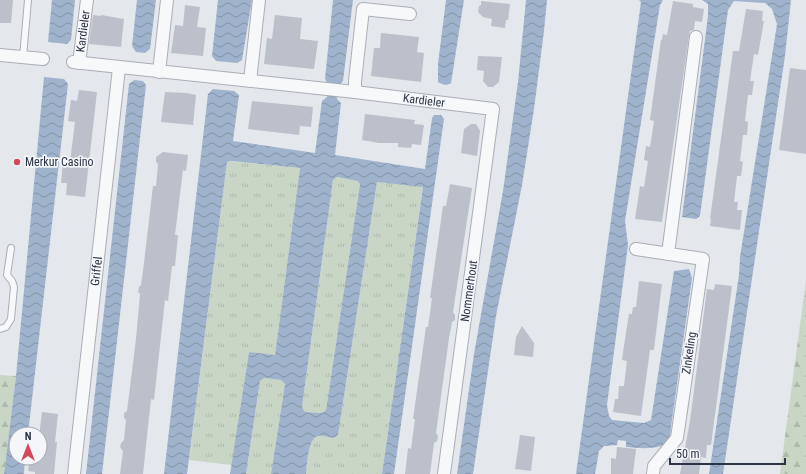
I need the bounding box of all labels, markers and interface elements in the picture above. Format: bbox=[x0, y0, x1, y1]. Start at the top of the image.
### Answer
street label: Kardieler bbox=[73, 9, 93, 53]
street label: Kardieler bbox=[402, 91, 446, 110]
place label: Merkur Casino bbox=[25, 155, 94, 169]
marker: Merkur Casino bbox=[12, 157, 22, 167]
street label: Griffel bbox=[88, 256, 105, 287]
street label: Nommerhout bbox=[458, 259, 480, 323]
street label: Zinkeling bbox=[679, 331, 699, 375]
north arrow bbox=[8, 426, 48, 466]
text: N bbox=[25, 430, 32, 443]
scale bar bbox=[670, 440, 785, 466]
text: 50 m bbox=[676, 447, 700, 461]

